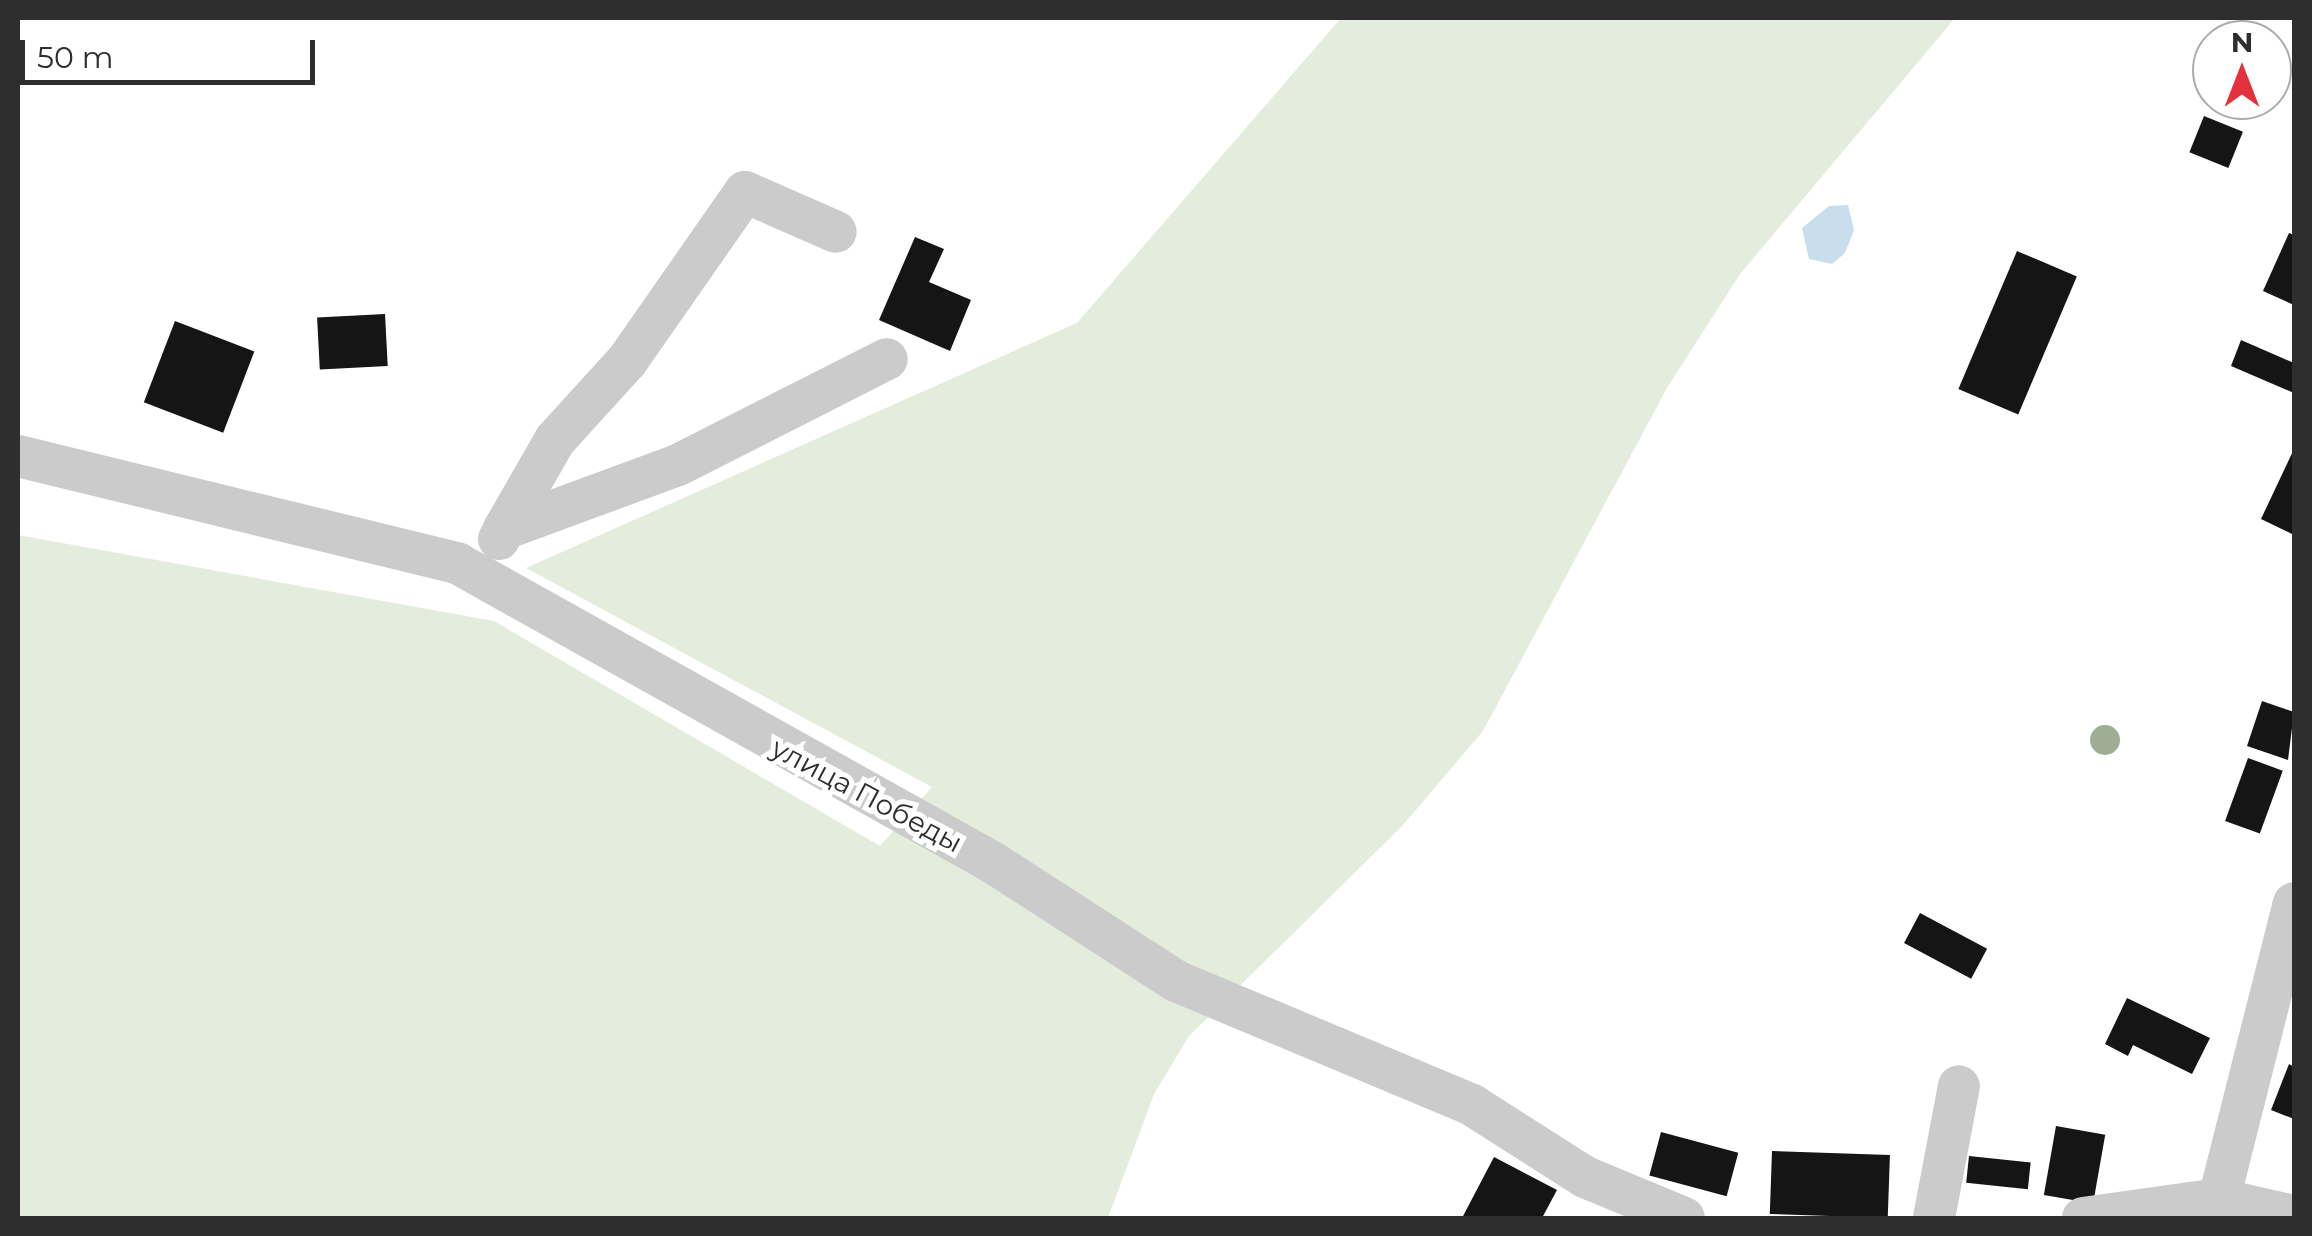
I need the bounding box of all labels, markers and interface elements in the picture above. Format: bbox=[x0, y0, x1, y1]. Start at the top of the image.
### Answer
scale bar bbox=[25, 20, 320, 82]
north arrow bbox=[2192, 20, 2292, 120]
text: N bbox=[2231, 25, 2253, 59]
text: 50 m bbox=[37, 39, 114, 76]
street label: улица Победы bbox=[766, 731, 968, 859]

